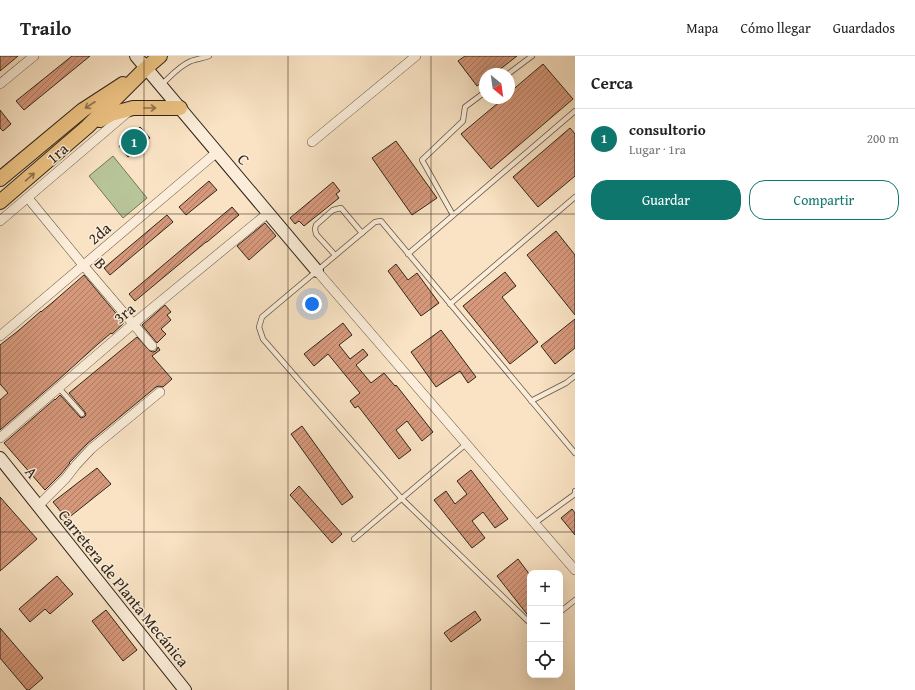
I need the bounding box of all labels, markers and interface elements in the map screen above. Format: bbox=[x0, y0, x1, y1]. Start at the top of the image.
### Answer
text: Trailo bbox=[20, 14, 71, 42]
text: Mapa bbox=[686, 18, 718, 38]
text: Cómo llegar bbox=[740, 18, 811, 38]
text: Guardados bbox=[833, 18, 895, 38]
north arrow bbox=[479, 68, 515, 104]
text: Cerca bbox=[591, 70, 633, 95]
one-way arrow bbox=[85, 101, 96, 109]
one-way arrow bbox=[143, 104, 156, 112]
text: consultorio bbox=[629, 119, 706, 140]
pin: 1 bbox=[121, 127, 147, 157]
text: 1 bbox=[601, 129, 607, 148]
text: 200 m bbox=[867, 129, 899, 148]
street label: 1ra bbox=[41, 137, 73, 169]
text: Lugar · 1ra bbox=[629, 140, 686, 159]
street label: C bbox=[232, 148, 256, 170]
one-way arrow bbox=[24, 172, 35, 181]
button: Guardar bbox=[591, 180, 741, 220]
button: Compartir bbox=[749, 180, 899, 220]
street label: 2da bbox=[82, 216, 116, 250]
street label: B bbox=[89, 252, 113, 274]
your location bbox=[302, 294, 322, 314]
street label: 3ra bbox=[108, 297, 140, 329]
street label: A bbox=[20, 461, 45, 484]
street label: Carretera de Planta Mecánica bbox=[53, 504, 196, 672]
map controls bbox=[527, 570, 563, 678]
button: + bbox=[527, 570, 563, 606]
button: − bbox=[527, 606, 563, 642]
button: locate bbox=[527, 642, 563, 678]

